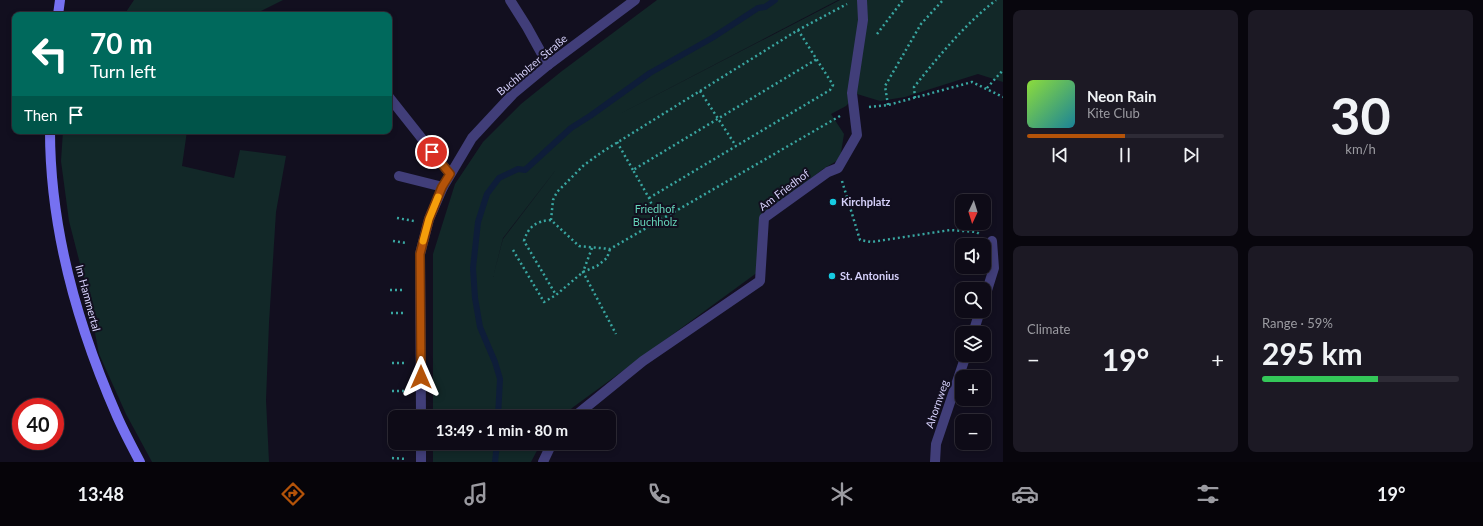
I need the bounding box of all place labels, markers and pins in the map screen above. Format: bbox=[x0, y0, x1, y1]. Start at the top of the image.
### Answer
pin bbox=[415, 135, 449, 169]
place label: Kirchplatz bbox=[841, 195, 890, 208]
marker: Kirchplatz bbox=[828, 197, 838, 207]
place label: St. Antonius bbox=[840, 269, 899, 282]
marker: St. Antonius bbox=[827, 271, 837, 281]

